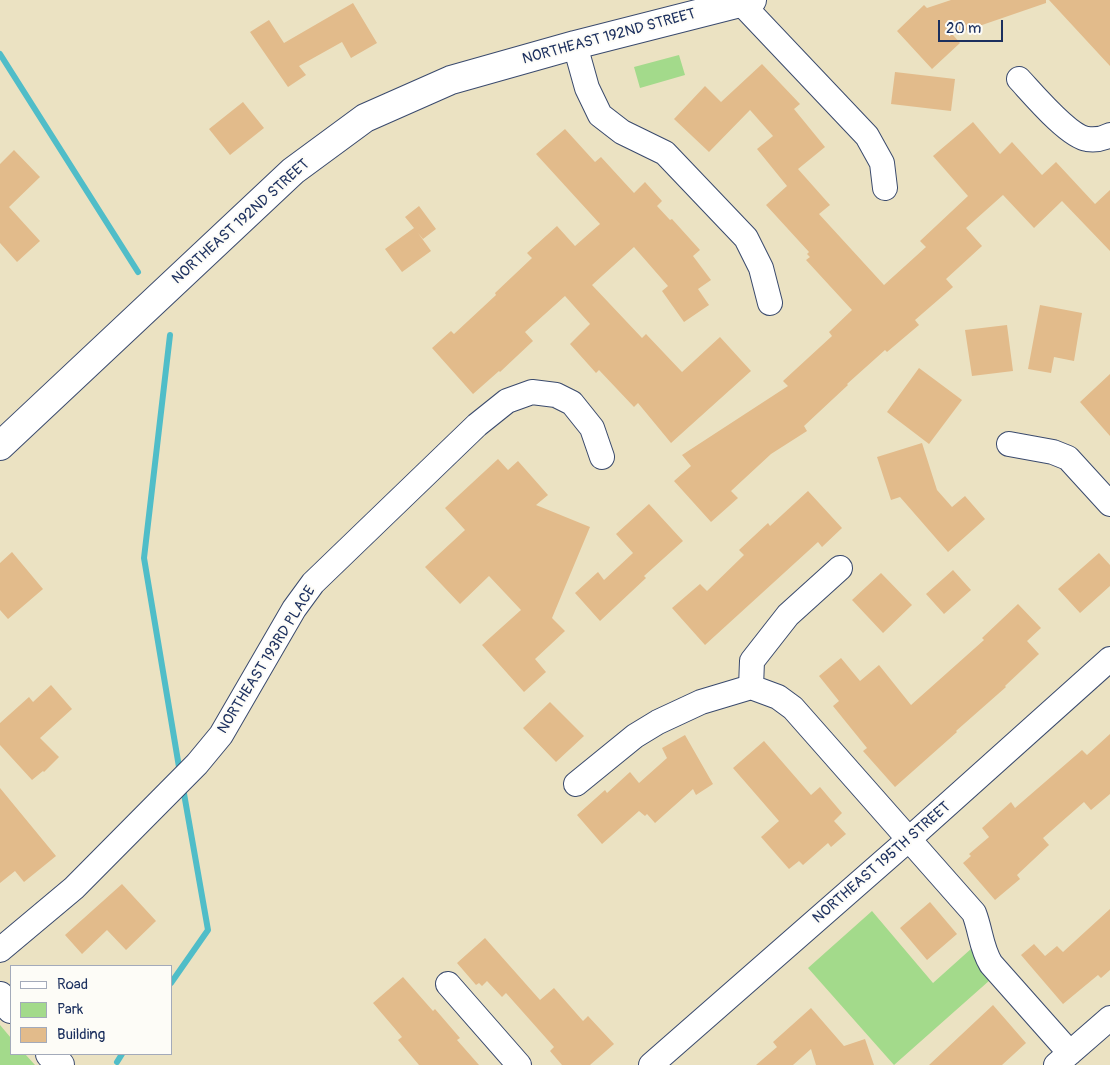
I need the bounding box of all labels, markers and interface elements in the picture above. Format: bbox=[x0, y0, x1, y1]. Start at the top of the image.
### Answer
street label: NORTHEAST 192ND STREET bbox=[520, 5, 698, 69]
scale bar bbox=[940, 10, 1005, 42]
text: 20 m bbox=[946, 19, 981, 38]
street label: NORTHEAST 192ND STREET bbox=[169, 156, 313, 288]
street label: NORTHEAST 193RD PLACE bbox=[214, 583, 320, 737]
street label: NORTHEAST 195TH STREET bbox=[809, 798, 955, 928]
legend bbox=[10, 965, 172, 1055]
text: Road bbox=[57, 975, 88, 994]
text: Park bbox=[57, 1000, 83, 1019]
text: Building bbox=[57, 1025, 105, 1044]

